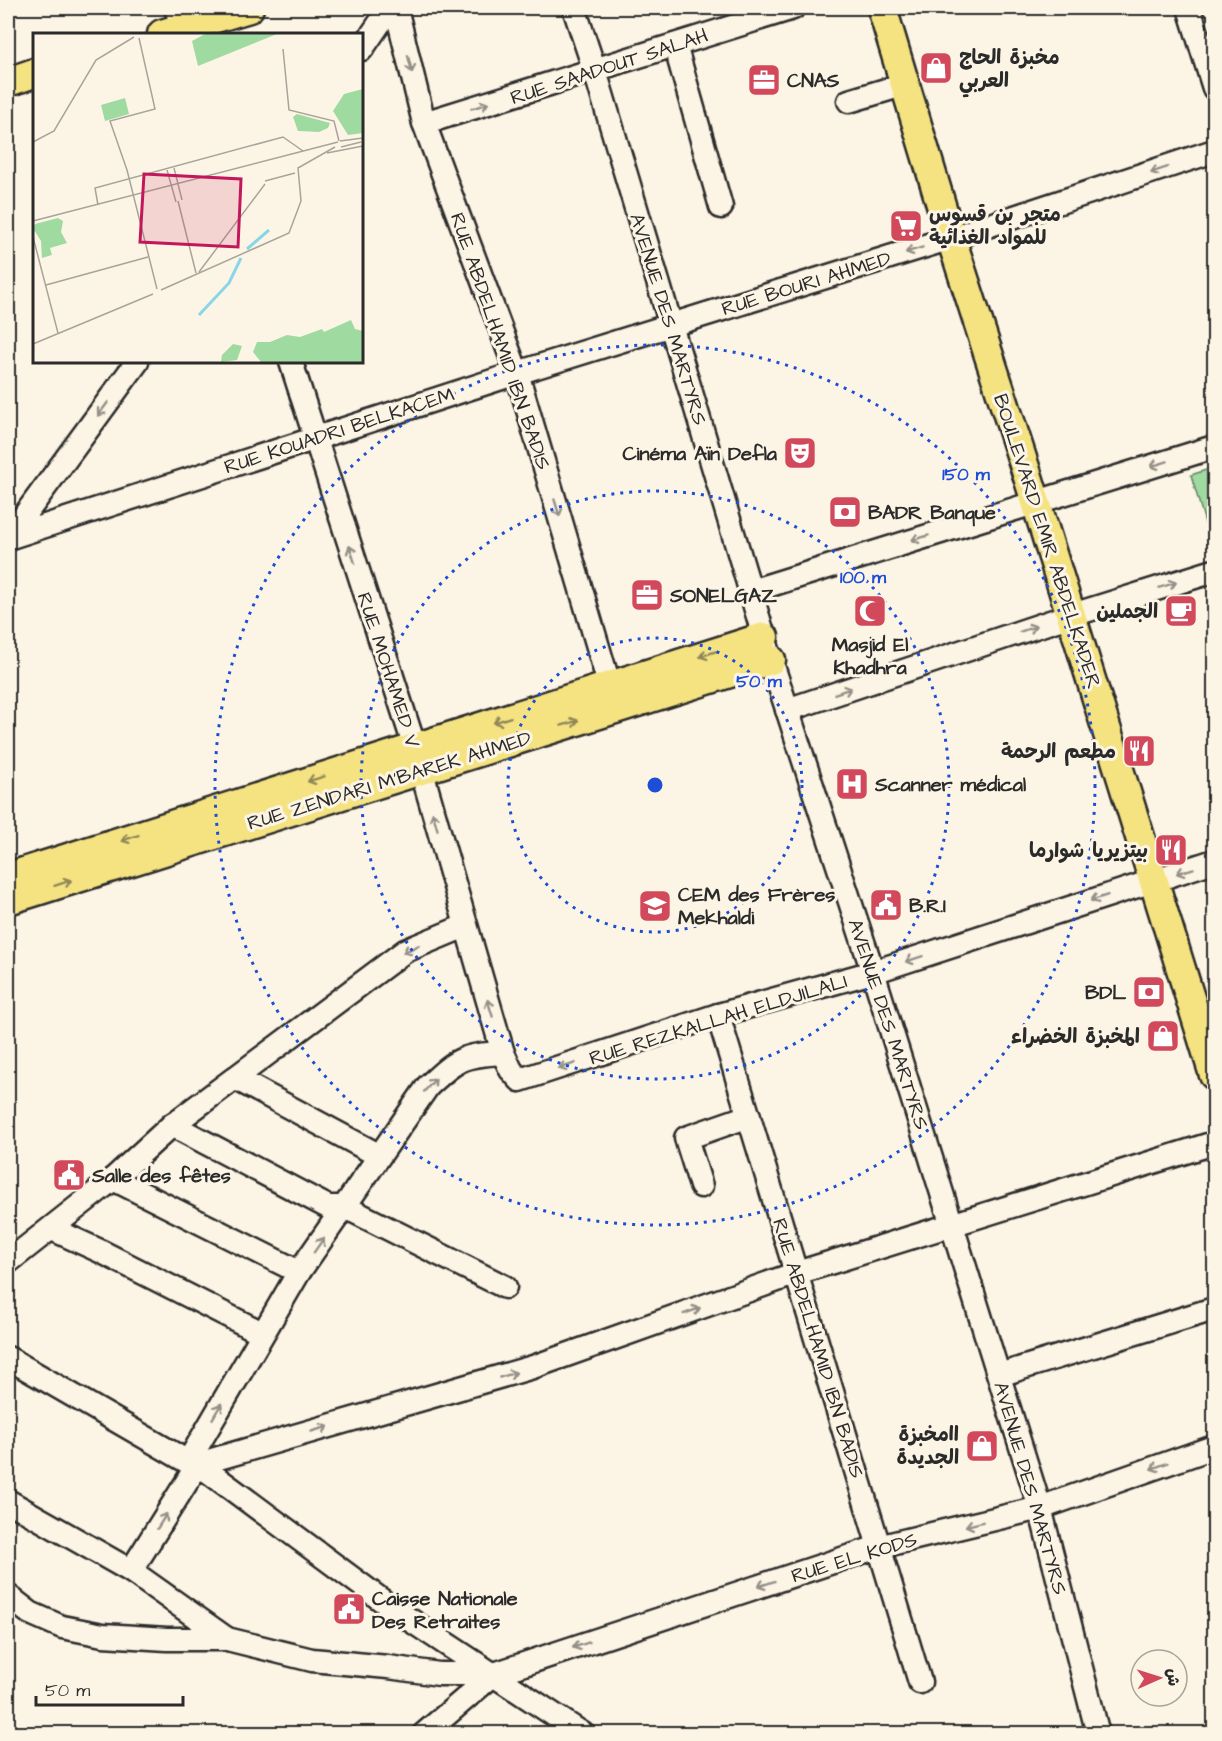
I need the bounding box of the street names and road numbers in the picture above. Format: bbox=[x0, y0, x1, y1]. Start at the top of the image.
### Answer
street label: RUE SAADOUT SALAH bbox=[507, 22, 712, 112]
street label: RUE ABDELHAMID IBN BADIS bbox=[443, 209, 557, 474]
street label: AVENUE DES MARTYRS bbox=[622, 210, 714, 429]
street label: RUE BOURI AHMED bbox=[718, 245, 894, 323]
street label: RUE KOUADRI BELKACEM bbox=[221, 380, 458, 481]
street label: BOULEVARD EMIR ABDELKADER bbox=[986, 390, 1108, 692]
street label: RUE MOHAMED V bbox=[350, 589, 427, 752]
street label: RUE ZENDARI M'BAREK AHMED bbox=[244, 724, 535, 838]
street label: AVENUE DES MARTYRS bbox=[841, 915, 935, 1134]
street label: RUE REZKALLAH ELDJILALI bbox=[586, 967, 851, 1073]
street label: RUE ABDELHAMID IBN BADIS bbox=[765, 1215, 871, 1482]
street label: AVENUE DES MARTYRS bbox=[986, 1379, 1074, 1598]
street label: RUE EL KODS bbox=[788, 1525, 921, 1590]

